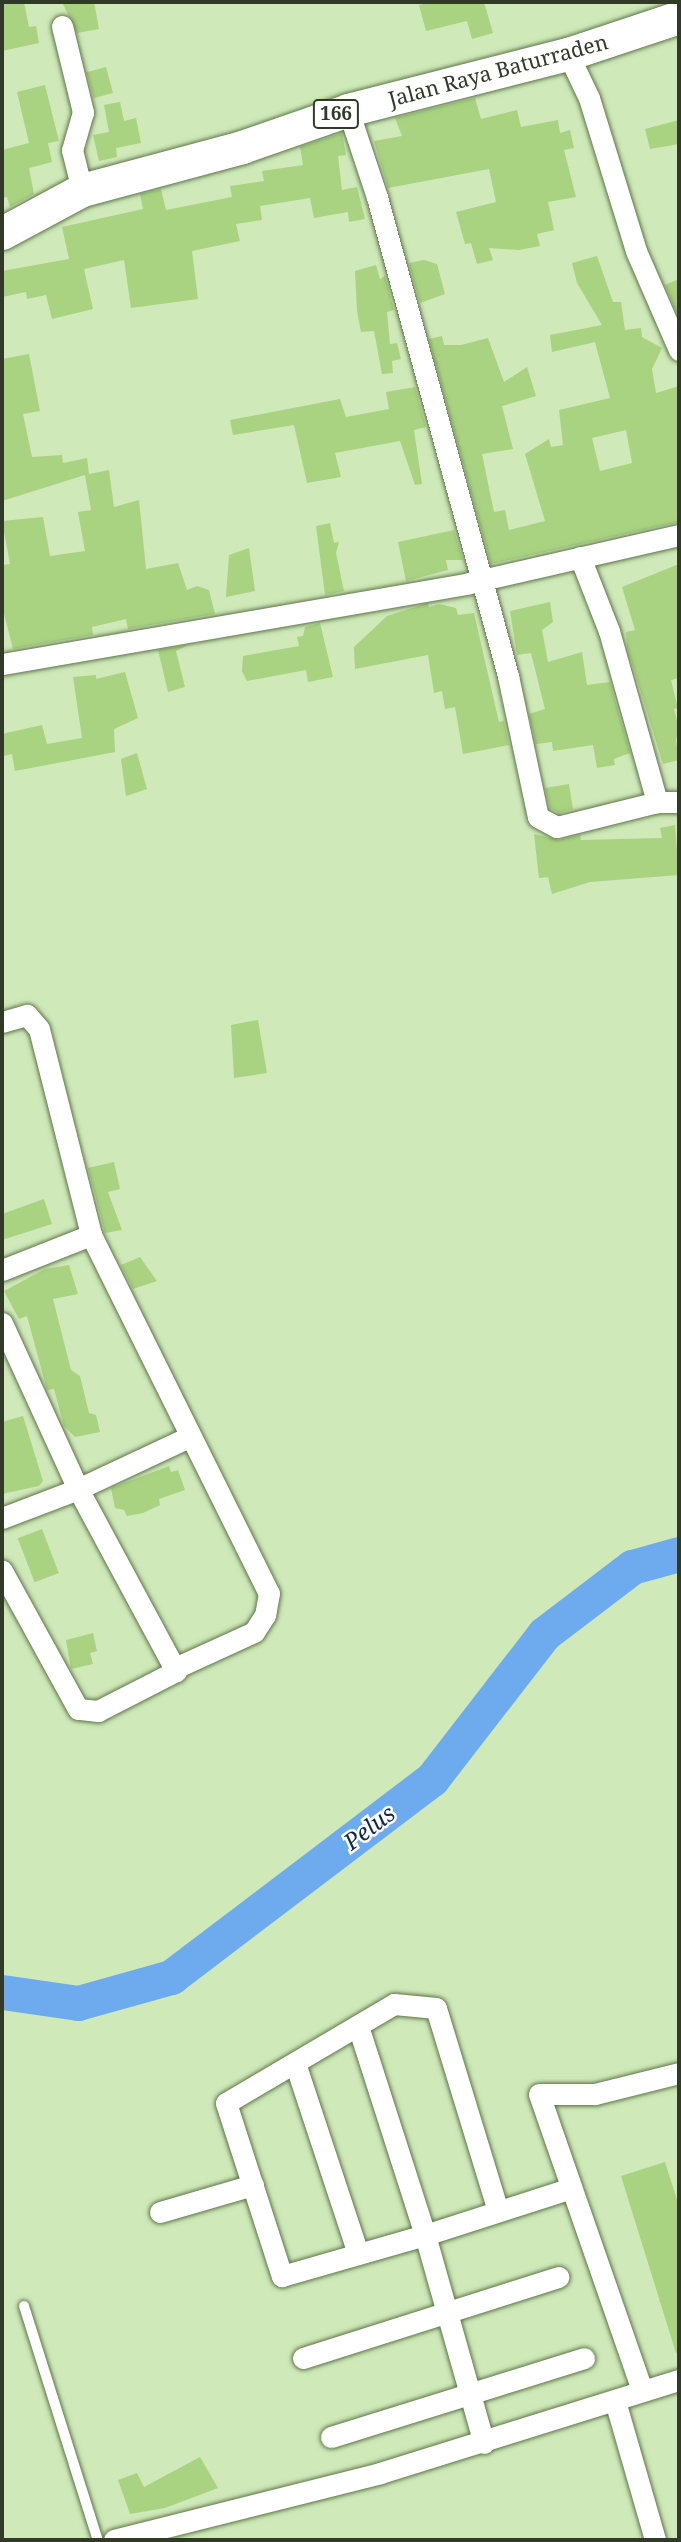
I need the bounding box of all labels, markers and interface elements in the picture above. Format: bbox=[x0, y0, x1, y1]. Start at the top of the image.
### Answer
street label: Jalan Raya Baturraden bbox=[386, 29, 610, 111]
road number: 166 bbox=[312, 98, 360, 130]
water label: Pelus bbox=[338, 1799, 400, 1855]

